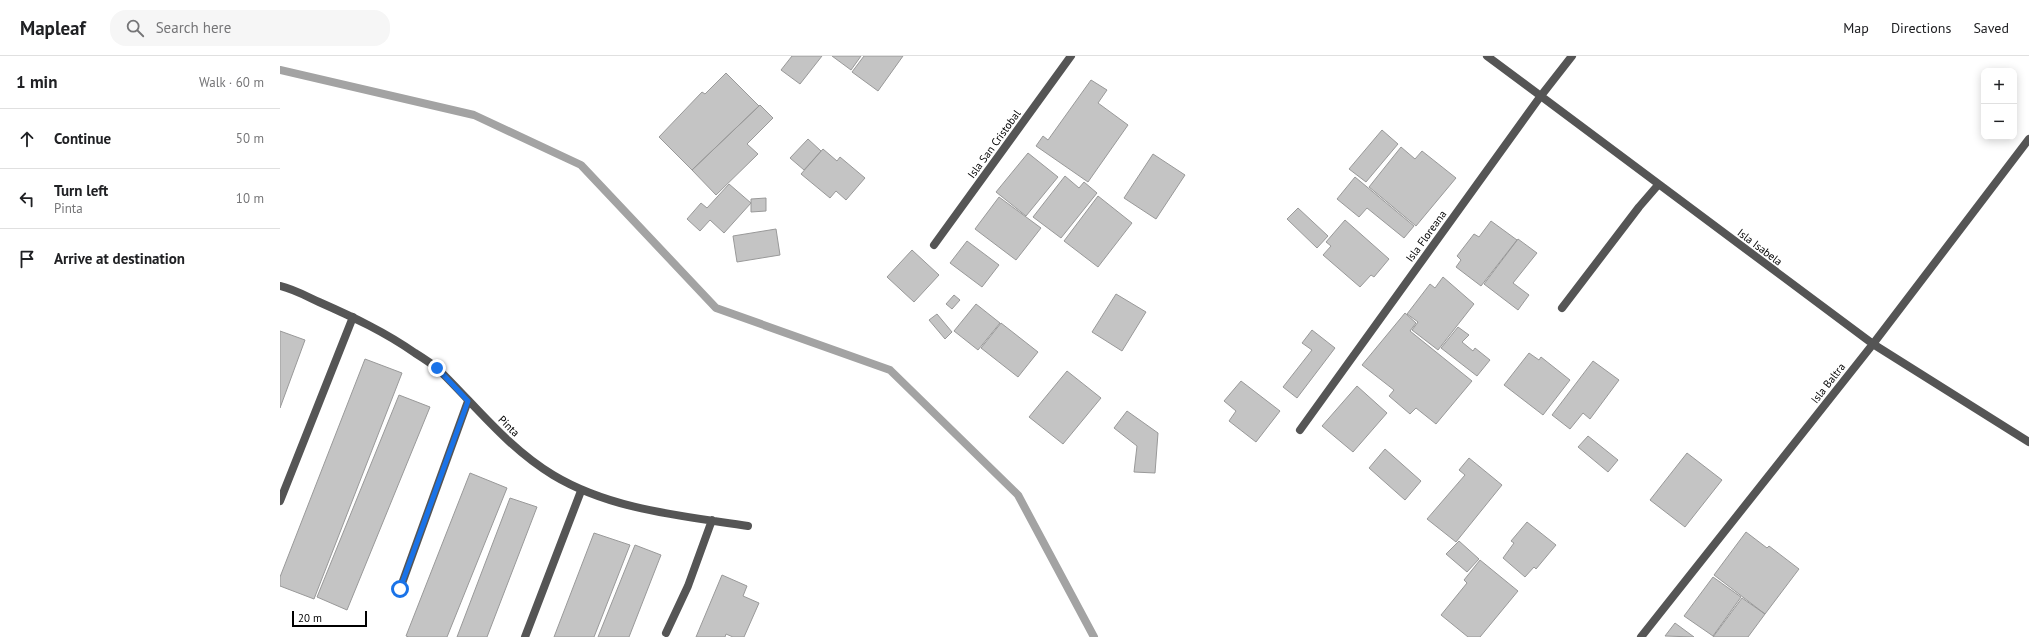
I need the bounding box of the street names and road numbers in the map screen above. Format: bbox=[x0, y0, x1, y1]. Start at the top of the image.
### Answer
street label: Isla San Cristobal bbox=[964, 106, 1024, 181]
street label: Isla Floreana bbox=[1403, 207, 1449, 265]
street label: Isla Isabela bbox=[1735, 225, 1785, 269]
street label: Isla Baltra bbox=[1808, 360, 1848, 406]
street label: Pinta bbox=[495, 412, 523, 440]

